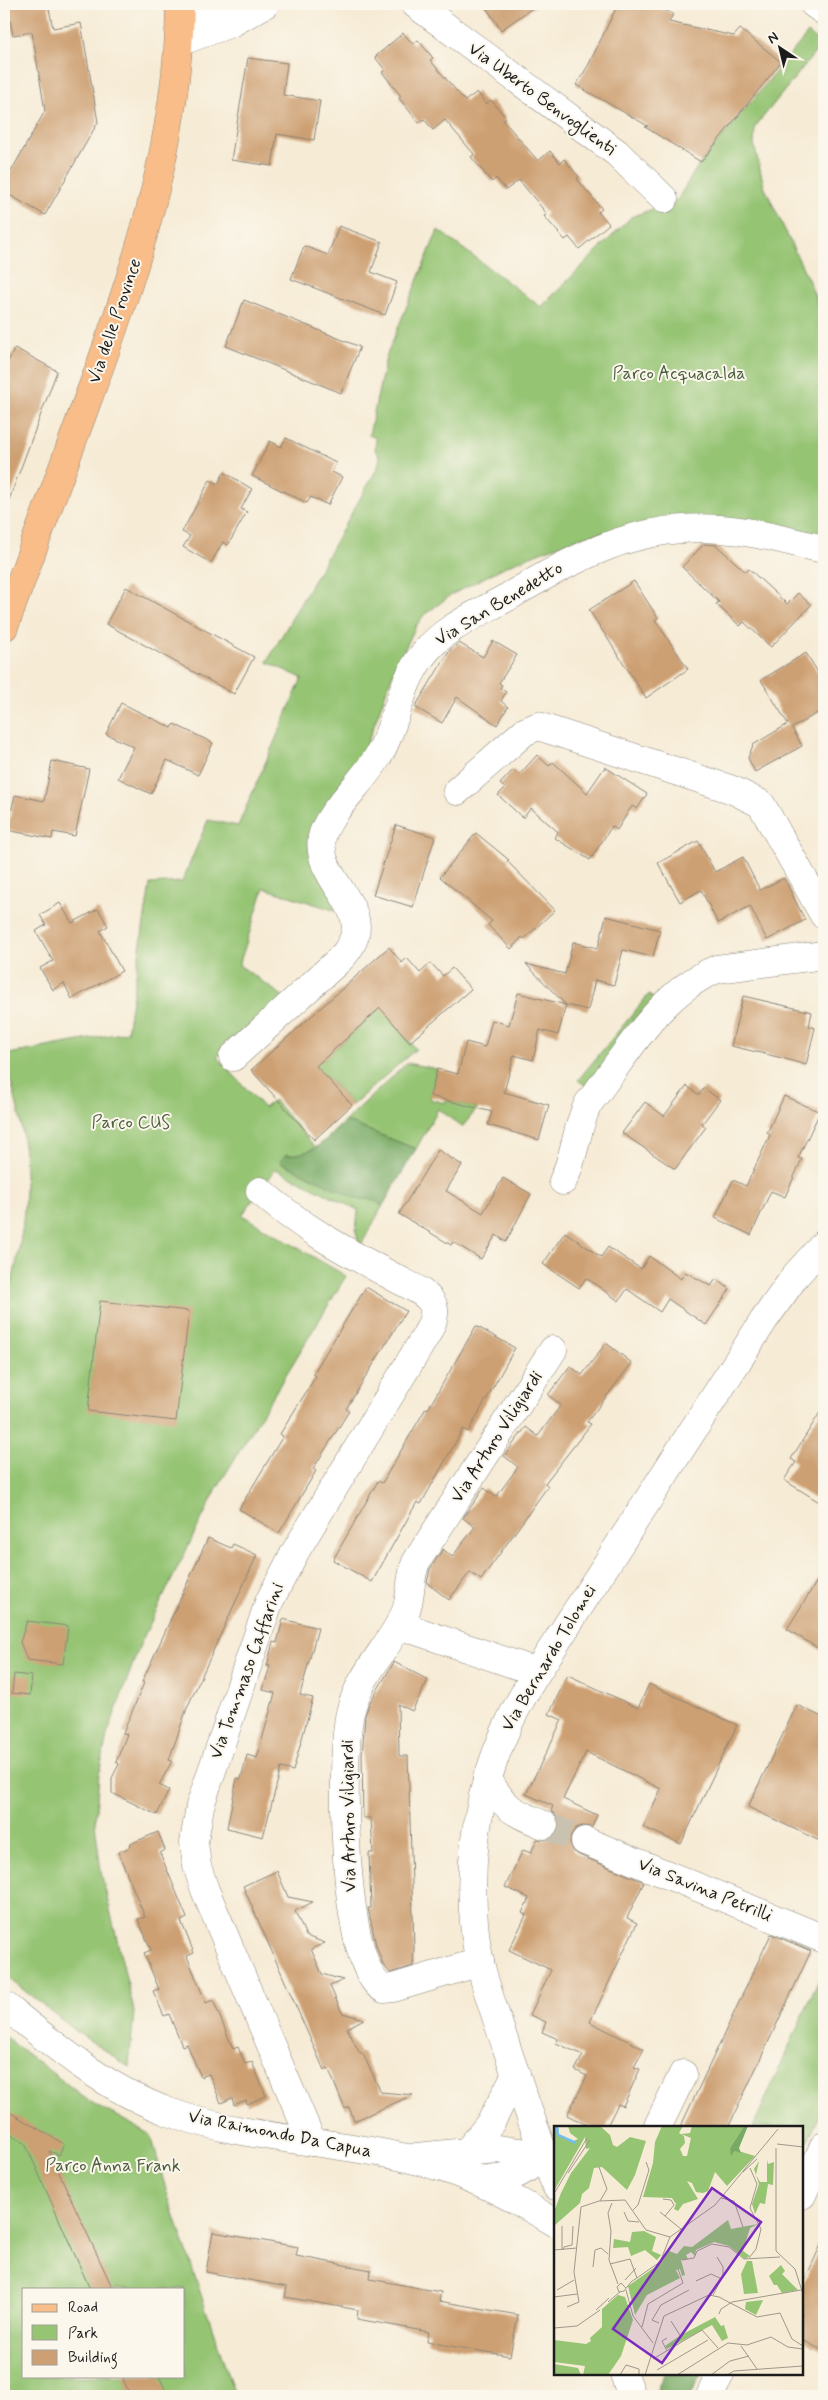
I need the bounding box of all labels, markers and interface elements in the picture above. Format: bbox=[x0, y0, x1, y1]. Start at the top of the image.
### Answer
north arrow bbox=[756, 22, 806, 72]
text: N bbox=[764, 28, 782, 48]
street label: Via Uberto Benvoglienti bbox=[462, 37, 621, 162]
street label: Via delle Province bbox=[82, 255, 148, 387]
park label: Parco Acquacalda bbox=[612, 362, 746, 386]
street label: Via San Benedetto bbox=[430, 556, 568, 652]
park label: Parco CUS bbox=[91, 1111, 171, 1135]
street label: Via Arturo Viligiardi bbox=[445, 1366, 549, 1508]
street label: Via Tommaso Caffarini bbox=[204, 1580, 290, 1762]
street label: Via Bernardo Tolomei bbox=[496, 1580, 602, 1736]
street label: Via Arturo Viligiardi bbox=[336, 1739, 362, 1893]
street label: Via Savina Petrilli bbox=[634, 1852, 776, 1928]
street label: Via Raimondo Da Capua bbox=[186, 2104, 374, 2164]
inset map bbox=[554, 2126, 803, 2375]
park label: Parco Anna Frank bbox=[45, 2154, 181, 2178]
legend bbox=[22, 2288, 185, 2378]
text: Road bbox=[68, 2298, 98, 2318]
text: Park bbox=[68, 2324, 98, 2344]
text: Building bbox=[68, 2348, 118, 2369]

